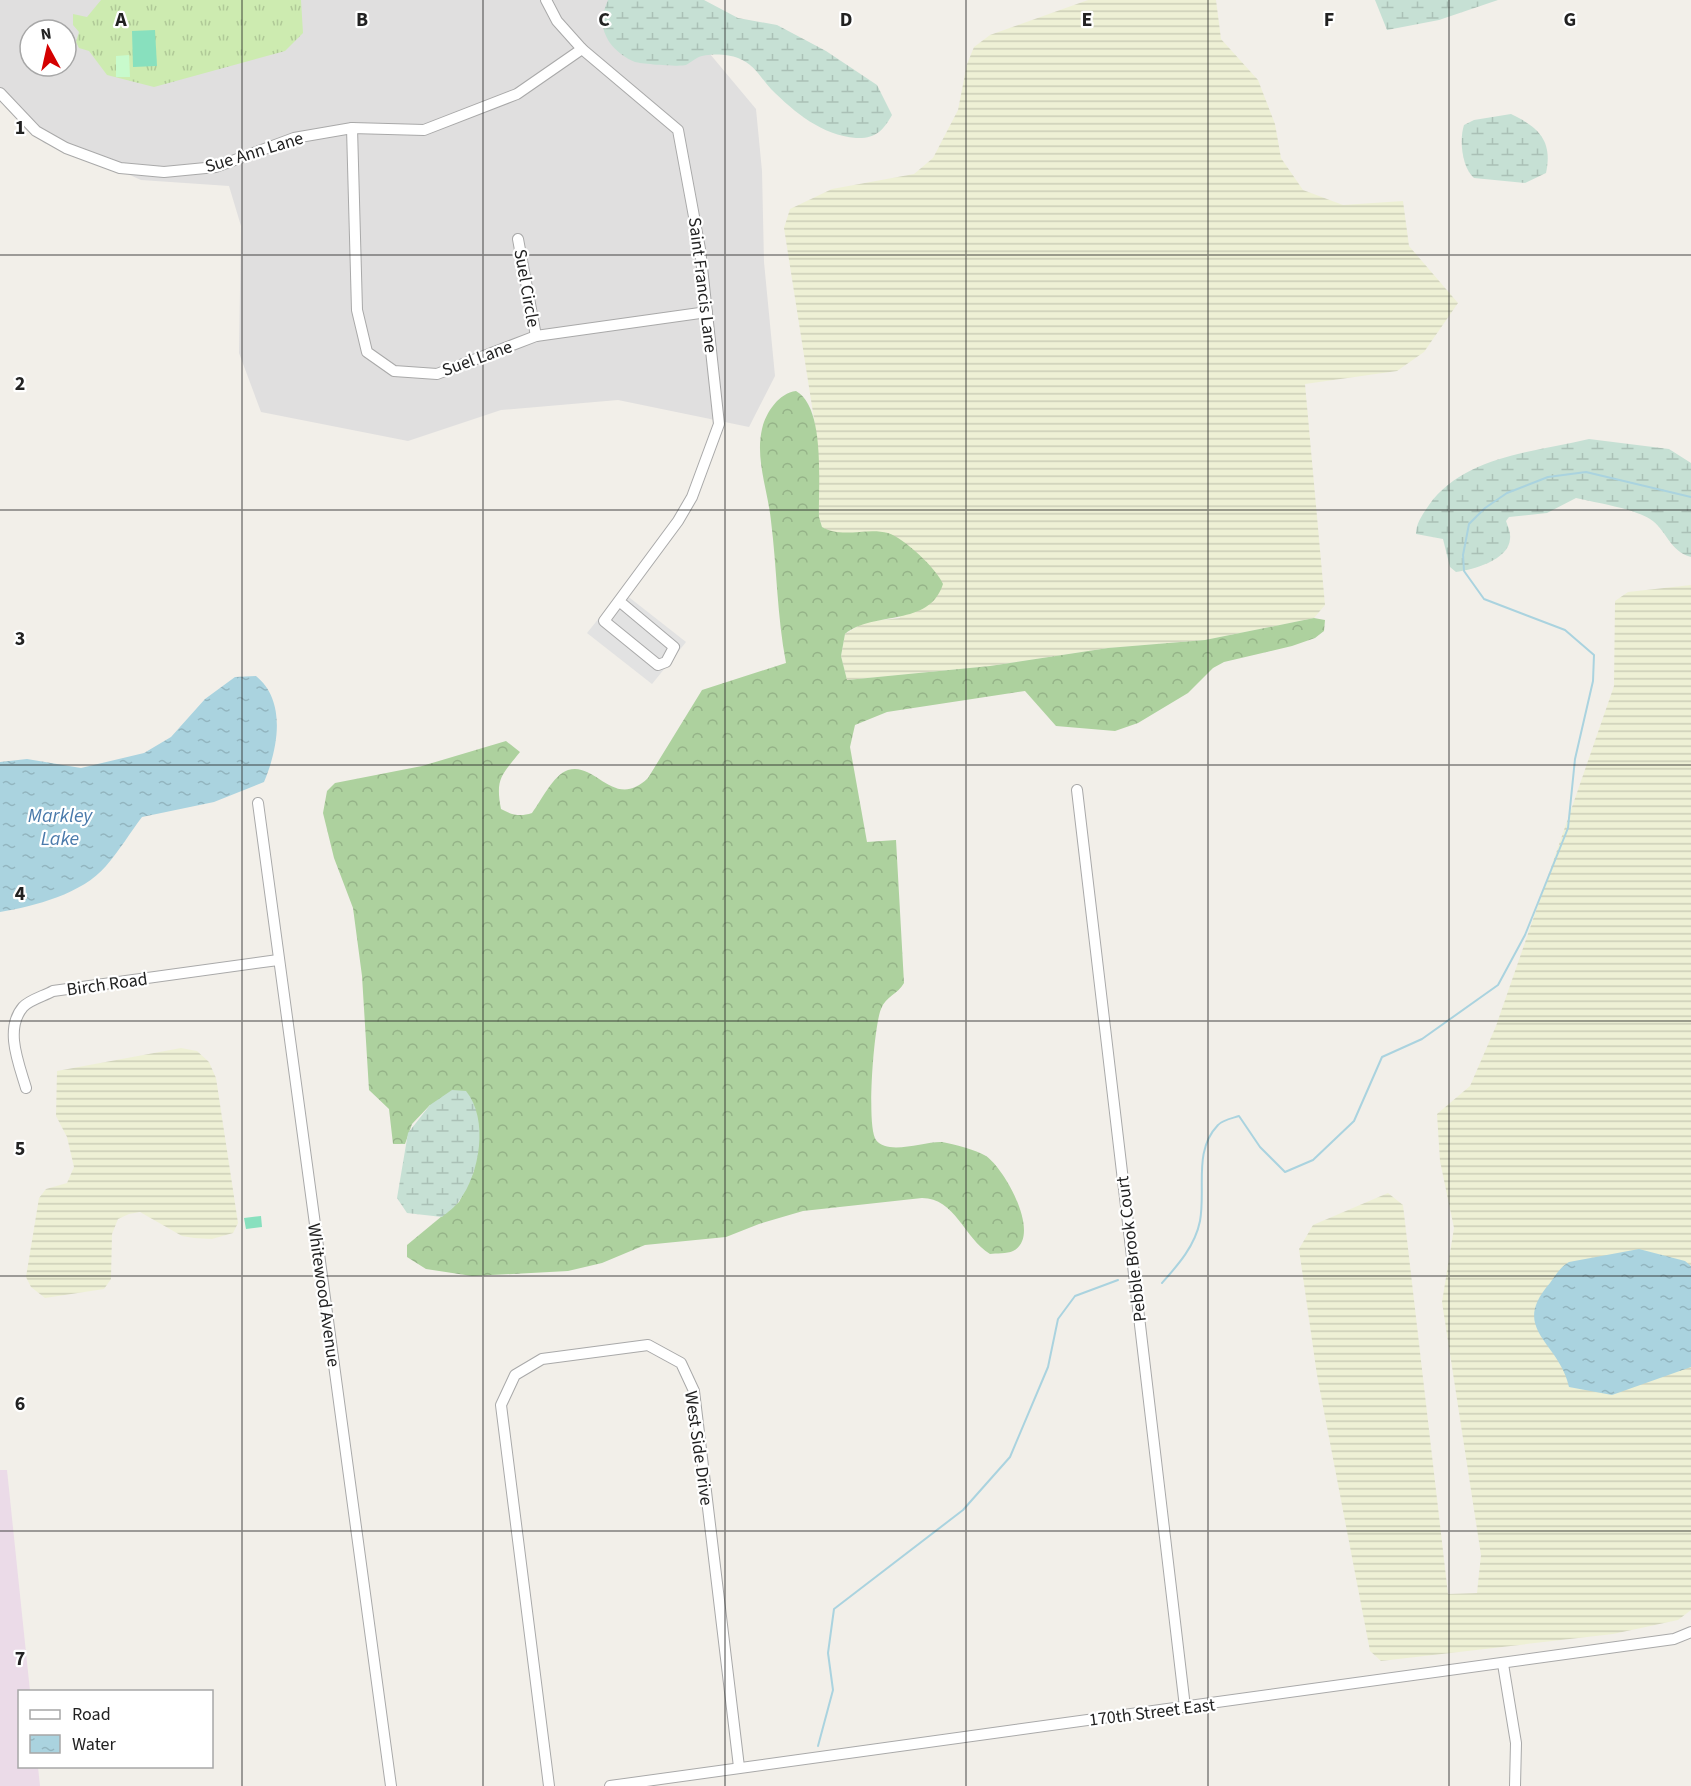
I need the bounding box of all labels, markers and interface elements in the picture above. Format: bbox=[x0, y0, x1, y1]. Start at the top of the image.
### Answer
text: A bbox=[114, 6, 127, 34]
text: B bbox=[356, 6, 368, 34]
text: C bbox=[598, 6, 610, 34]
text: D bbox=[840, 6, 852, 34]
text: E bbox=[1082, 6, 1092, 34]
text: F bbox=[1324, 6, 1334, 34]
text: G bbox=[1564, 6, 1576, 34]
north arrow bbox=[18, 18, 78, 78]
text: N bbox=[39, 23, 53, 46]
text: 1 bbox=[15, 114, 25, 142]
street label: Sue Ann Lane bbox=[202, 126, 306, 179]
street label: Saint Francis Lane bbox=[682, 216, 723, 354]
street label: Suel Circle bbox=[507, 247, 546, 329]
street label: Suel Lane bbox=[439, 334, 516, 383]
text: 2 bbox=[15, 370, 25, 398]
text: 3 bbox=[15, 625, 25, 653]
water label: Markley Lake bbox=[28, 802, 93, 853]
text: 4 bbox=[15, 880, 26, 908]
street label: Birch Road bbox=[65, 966, 149, 1003]
text: 5 bbox=[15, 1135, 25, 1163]
street label: Pebble Brook Court bbox=[1110, 1175, 1153, 1323]
street label: Whitewood Avenue bbox=[301, 1222, 346, 1369]
street label: West Side Drive bbox=[678, 1389, 719, 1507]
text: 6 bbox=[15, 1390, 25, 1418]
text: 7 bbox=[15, 1645, 25, 1673]
legend bbox=[18, 1690, 213, 1768]
street label: 170th Street East bbox=[1088, 1692, 1217, 1733]
text: Road bbox=[72, 1702, 111, 1727]
text: Water bbox=[72, 1732, 116, 1757]

